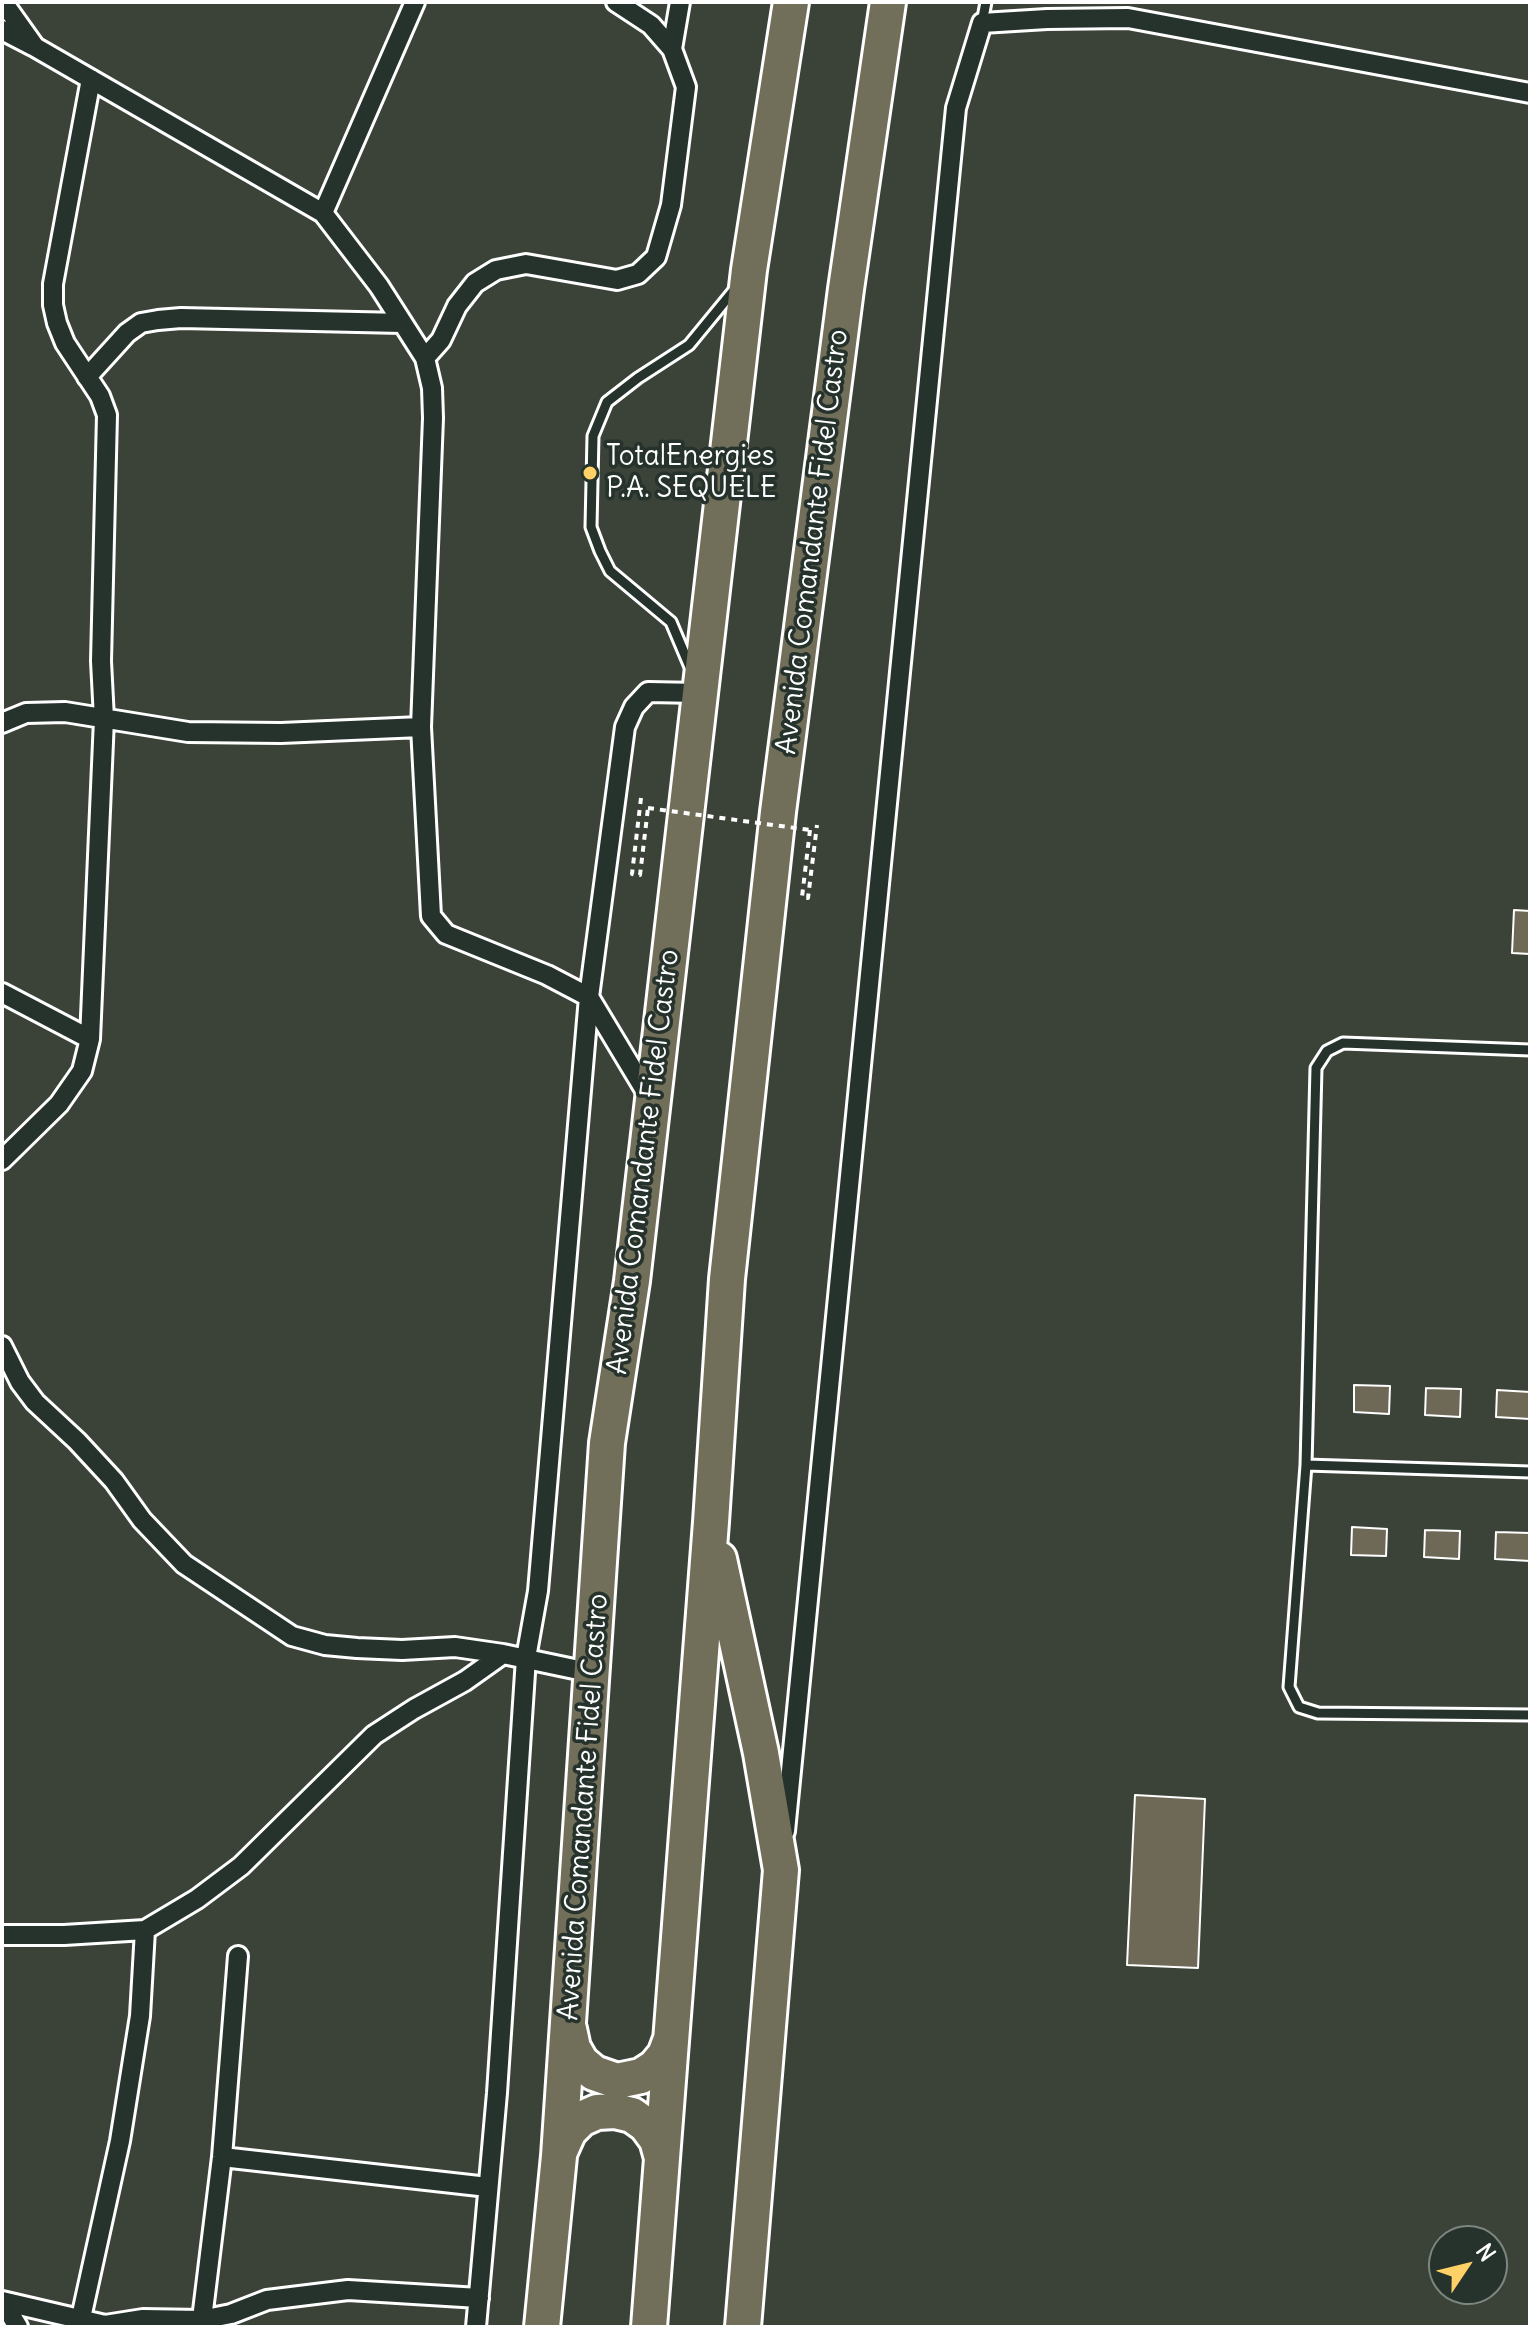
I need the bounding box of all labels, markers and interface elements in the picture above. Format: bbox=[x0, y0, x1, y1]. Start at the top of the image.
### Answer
street label: Avenida Comandante Fidel Castro bbox=[770, 328, 856, 756]
place label: TotalEnergies P.A. SEQUELE bbox=[606, 440, 777, 506]
marker: TotalEnergies P.A. SEQUELE bbox=[581, 464, 599, 482]
street label: Avenida Comandante Fidel Castro bbox=[601, 948, 687, 1376]
street label: Avenida Comandante Fidel Castro bbox=[552, 1592, 616, 2022]
north arrow bbox=[1428, 2225, 1508, 2305]
text: N bbox=[1470, 2238, 1502, 2267]

